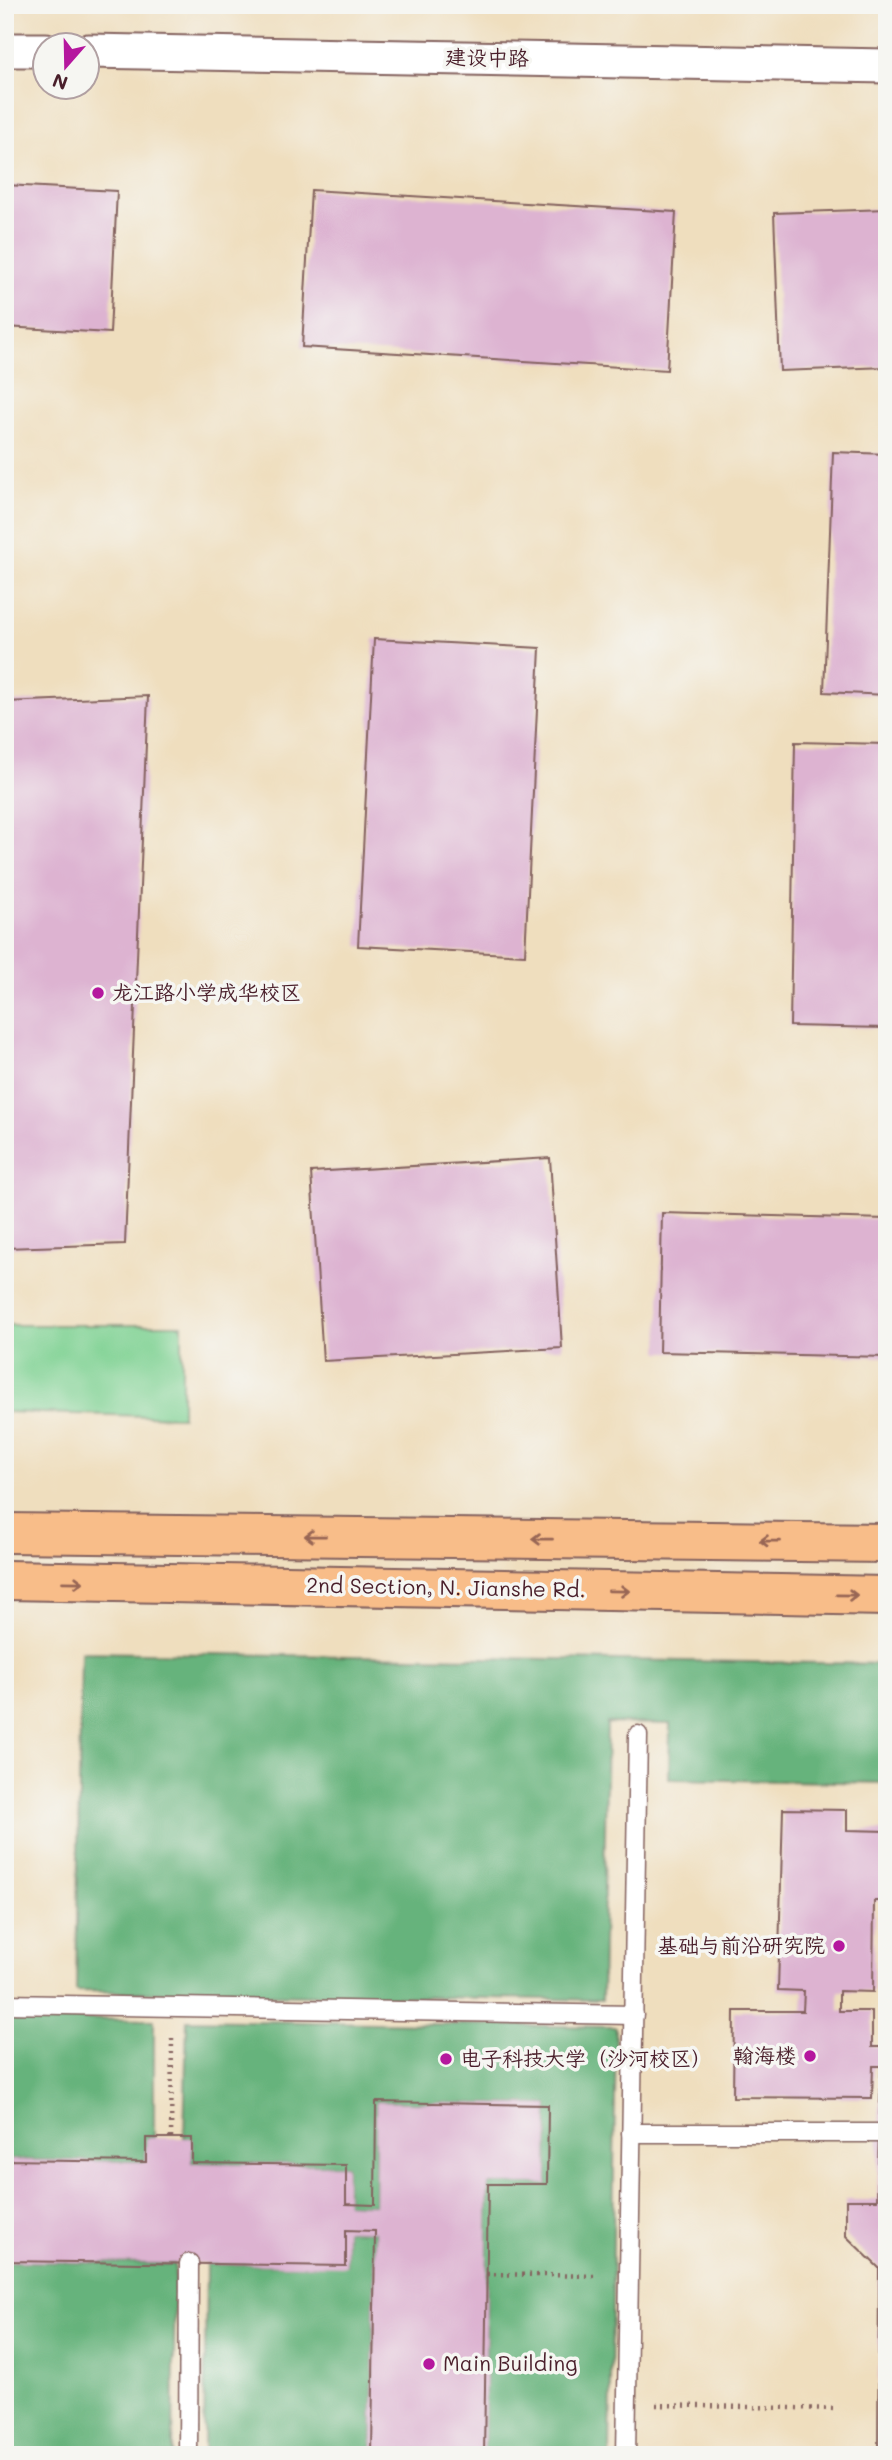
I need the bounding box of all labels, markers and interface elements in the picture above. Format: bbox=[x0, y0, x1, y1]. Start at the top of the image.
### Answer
north arrow bbox=[32, 32, 102, 102]
street label: 建设中路 bbox=[445, 42, 529, 71]
text: N bbox=[49, 68, 71, 97]
place label: 龙江路小学成华校区 bbox=[112, 978, 301, 1005]
marker: 龙江路小学成华校区 bbox=[90, 985, 106, 1001]
one-way arrow bbox=[303, 1529, 326, 1543]
one-way arrow bbox=[531, 1532, 554, 1546]
one-way arrow bbox=[758, 1534, 781, 1548]
street label: 2nd Section, N. Jianshe Rd. bbox=[306, 1571, 586, 1602]
one-way arrow bbox=[62, 1575, 85, 1588]
one-way arrow bbox=[608, 1584, 631, 1598]
one-way arrow bbox=[835, 1588, 858, 1602]
place label: 基础与前沿研究院 bbox=[657, 1931, 825, 1958]
marker: 基础与前沿研究院 bbox=[831, 1938, 847, 1954]
place label: 翰海楼 bbox=[733, 2041, 796, 2068]
place label: 电子科技大学（沙河校区） bbox=[460, 2044, 712, 2071]
marker: 翰海楼 bbox=[802, 2048, 818, 2064]
marker: 电子科技大学（沙河校区） bbox=[438, 2051, 454, 2067]
place label: Main Building bbox=[443, 2349, 577, 2376]
marker: Main Building bbox=[421, 2356, 437, 2372]

